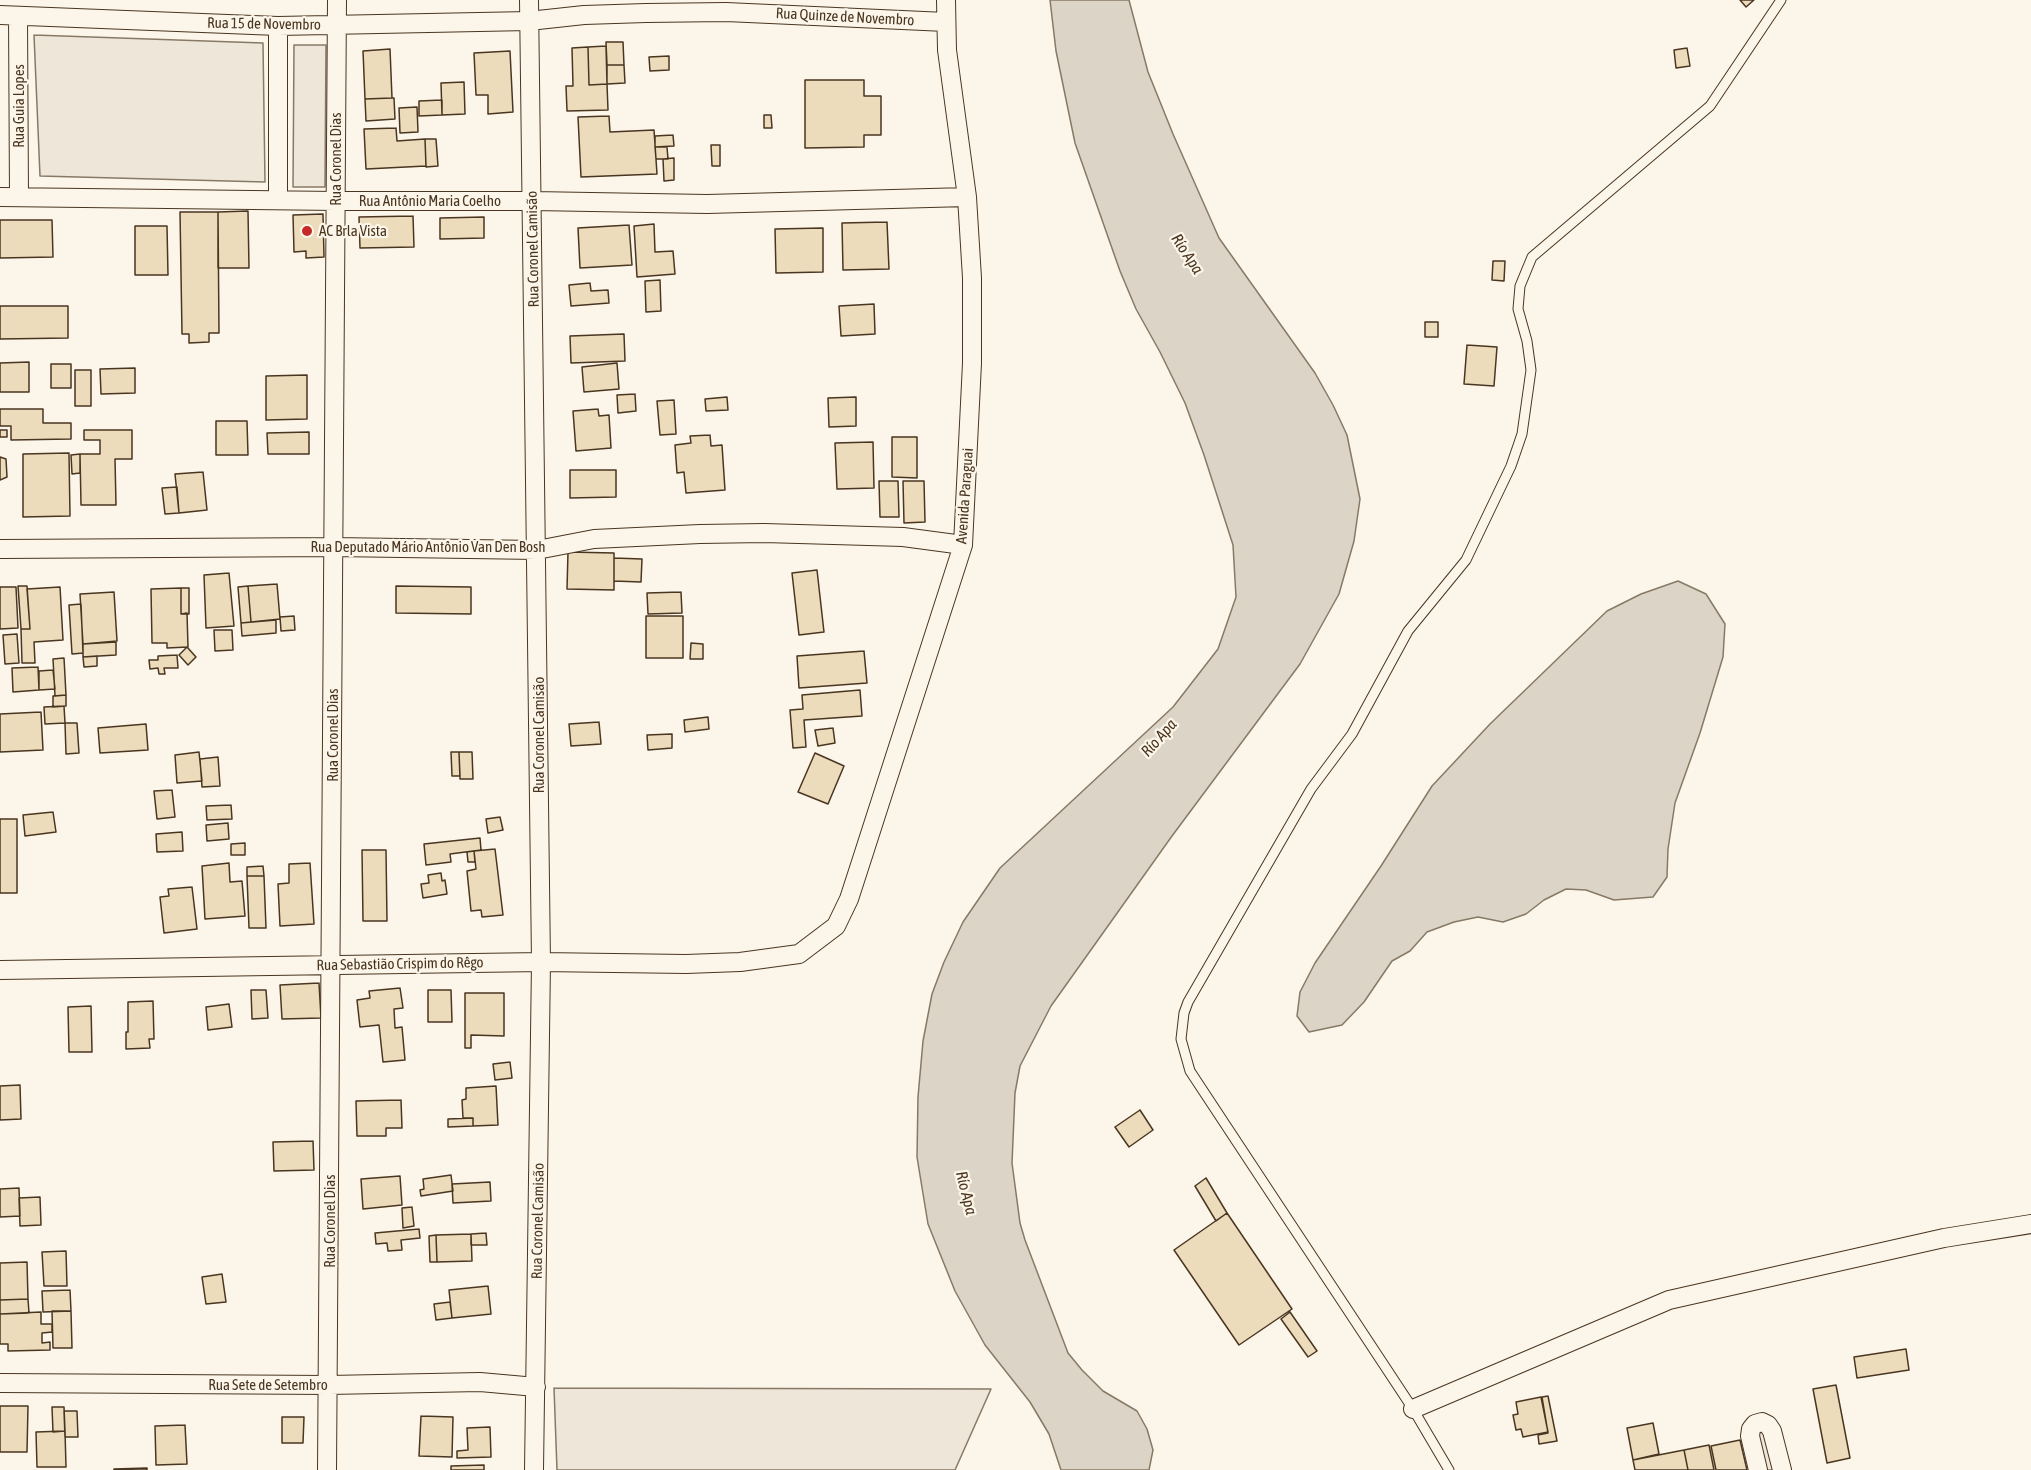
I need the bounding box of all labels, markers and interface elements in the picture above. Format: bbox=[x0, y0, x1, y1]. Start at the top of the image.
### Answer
street label: Rua Quinze de Novembro bbox=[775, 4, 915, 30]
street label: Rua 15 de Novembro bbox=[207, 14, 321, 34]
street label: Rua Guia Lopes bbox=[10, 64, 28, 148]
street label: Rua Coronel Dias bbox=[327, 112, 345, 206]
street label: Rua Coronel Camisão bbox=[523, 191, 543, 307]
street label: Rua Antônio Maria Coelho bbox=[359, 192, 501, 210]
place label: AC Brla Vista bbox=[319, 222, 387, 240]
marker: AC Brla Vista bbox=[300, 224, 314, 238]
water label: Río Apa bbox=[1167, 230, 1207, 278]
street label: Avenida Paraguai bbox=[953, 447, 977, 545]
street label: Rua Deputado Mário Antônio Van Den Bosh bbox=[310, 538, 546, 556]
street label: Rua Coronel Camisão bbox=[530, 677, 548, 793]
street label: Rua Coronel Dias bbox=[324, 688, 342, 782]
water label: Río Apa bbox=[1137, 715, 1181, 761]
street label: Rua Sebastião Crispim do Rêgo bbox=[316, 954, 484, 974]
street label: Rua Coronel Camisão bbox=[528, 1163, 548, 1279]
water label: Río Apa bbox=[951, 1169, 981, 1217]
street label: Rua Coronel Dias bbox=[321, 1174, 339, 1268]
street label: Rua Sete de Setembro bbox=[208, 1376, 328, 1394]

